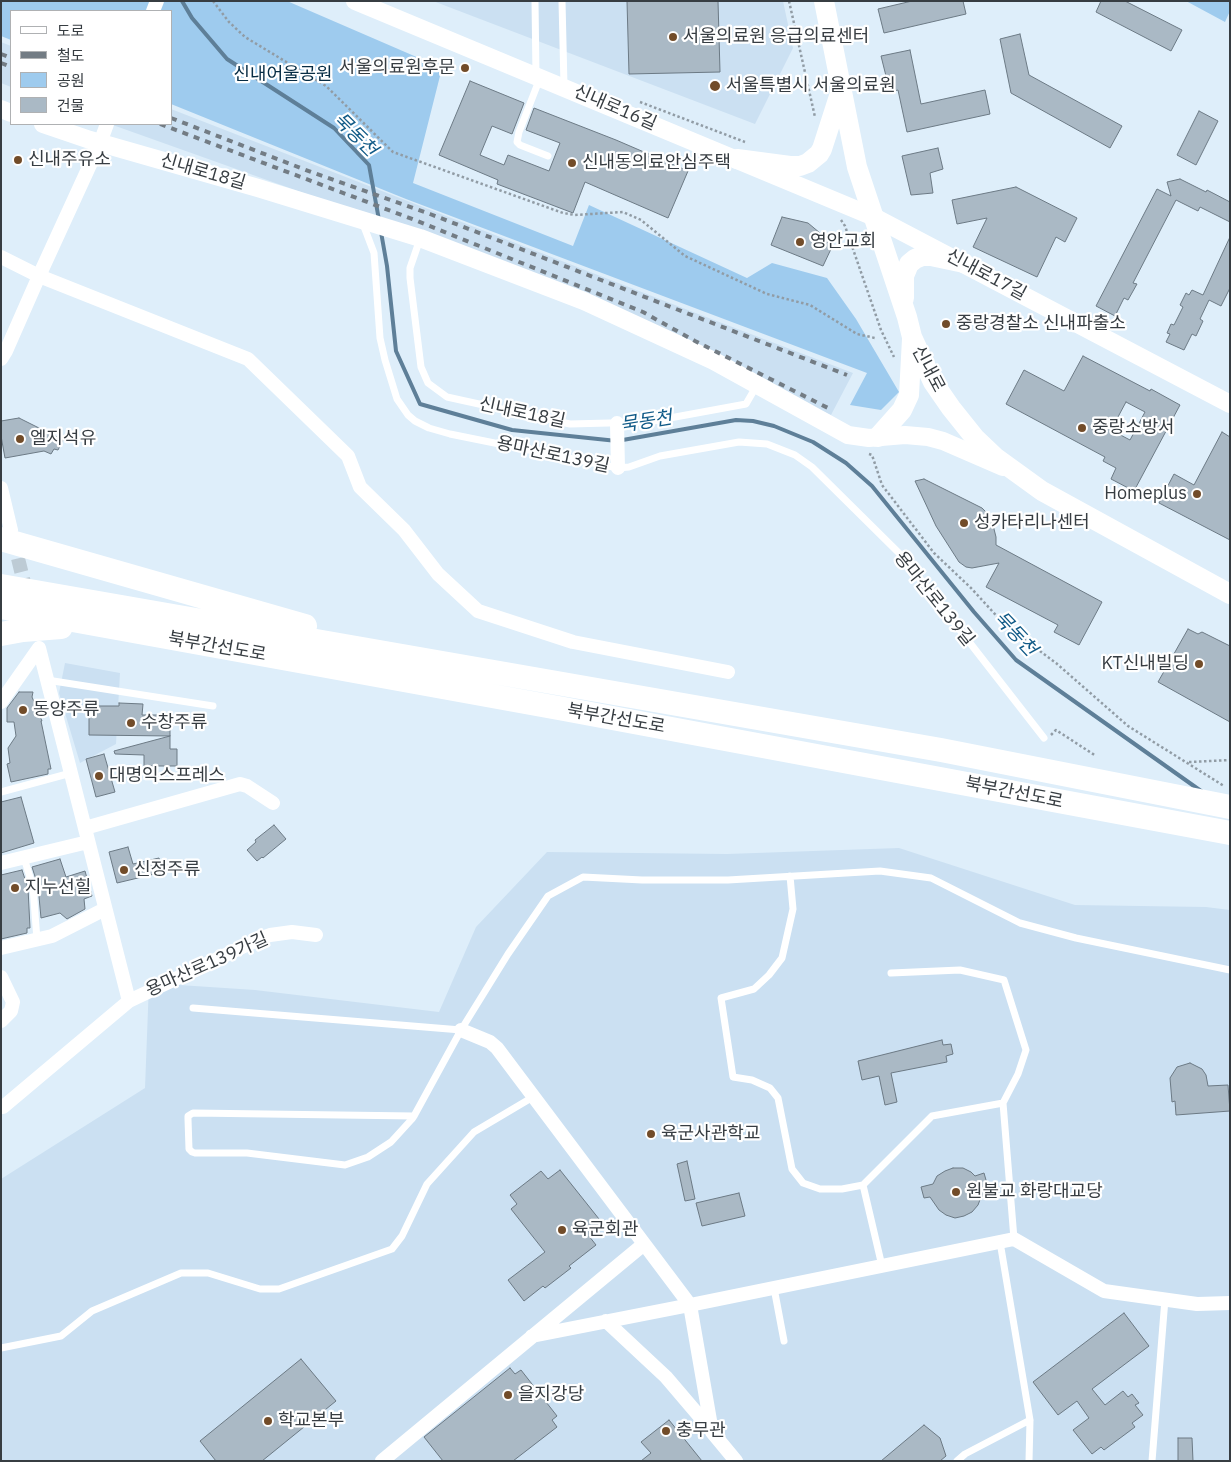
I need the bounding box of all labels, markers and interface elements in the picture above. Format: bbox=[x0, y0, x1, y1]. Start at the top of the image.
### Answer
legend bbox=[10, 10, 172, 125]
text: 도로 bbox=[57, 21, 85, 40]
place label: 서울의료원 응급의료센터 bbox=[683, 26, 869, 48]
marker: 서울의료원 응급의료센터 bbox=[667, 31, 679, 43]
text: 철도 bbox=[57, 46, 85, 65]
place label: 서울의료원후문 bbox=[339, 57, 455, 79]
marker: 서울의료원후문 bbox=[459, 62, 471, 74]
park label: 신내어울공원 bbox=[233, 64, 333, 86]
text: 공원 bbox=[57, 71, 85, 90]
place label: 서울특별시 서울의료원 bbox=[726, 75, 896, 97]
marker: 서울특별시 서울의료원 bbox=[708, 79, 722, 93]
street label: 신내로16길 bbox=[570, 81, 660, 135]
text: 건물 bbox=[57, 96, 85, 115]
water label: 묵동천 bbox=[328, 108, 382, 162]
place label: 신내주유소 bbox=[28, 149, 111, 171]
street label: 신내로18길 bbox=[158, 150, 248, 194]
place label: 신내동의료안심주택 bbox=[582, 152, 731, 174]
marker: 신내주유소 bbox=[12, 154, 24, 166]
marker: 신내동의료안심주택 bbox=[566, 157, 578, 169]
place label: 영안교회 bbox=[810, 231, 876, 253]
marker: 영안교회 bbox=[794, 236, 806, 248]
street label: 신내로17길 bbox=[942, 245, 1030, 305]
place label: 중랑경찰소 신내파출소 bbox=[956, 313, 1126, 335]
marker: 중랑경찰소 신내파출소 bbox=[940, 318, 952, 330]
street label: 신내로 bbox=[907, 342, 949, 396]
street label: 신내로18길 bbox=[477, 393, 567, 433]
water label: 묵동천 bbox=[618, 407, 674, 437]
place label: 중랑소방서 bbox=[1092, 417, 1175, 439]
marker: 중랑소방서 bbox=[1076, 422, 1088, 434]
place label: 엘지석유 bbox=[30, 428, 96, 450]
street label: 용마산로139길 bbox=[494, 432, 612, 478]
marker: 엘지석유 bbox=[14, 433, 26, 445]
place label: Homeplus bbox=[1104, 483, 1187, 505]
marker: Homeplus bbox=[1191, 488, 1203, 500]
place label: 성카타리나센터 bbox=[974, 512, 1090, 534]
marker: 성카타리나센터 bbox=[958, 517, 970, 529]
street label: 용마산로139길 bbox=[889, 547, 979, 651]
water label: 묵동천 bbox=[989, 607, 1041, 661]
street label: 북부간선도로 bbox=[166, 628, 268, 666]
place label: KT신내빌딩 bbox=[1101, 653, 1189, 675]
marker: KT신내빌딩 bbox=[1193, 658, 1205, 670]
place label: 동양주류 bbox=[33, 699, 99, 721]
street label: 북부간선도로 bbox=[565, 700, 667, 738]
marker: 동양주류 bbox=[17, 704, 29, 716]
place label: 수창주류 bbox=[141, 712, 207, 734]
marker: 수창주류 bbox=[125, 717, 137, 729]
place label: 대명익스프레스 bbox=[109, 765, 225, 787]
marker: 대명익스프레스 bbox=[93, 770, 105, 782]
street label: 북부간선도로 bbox=[963, 773, 1065, 813]
place label: 신정주류 bbox=[134, 859, 200, 881]
marker: 신정주류 bbox=[118, 864, 130, 876]
place label: 지누선힐 bbox=[25, 877, 91, 899]
marker: 지누선힐 bbox=[9, 882, 21, 894]
street label: 용마산로139가길 bbox=[142, 928, 272, 1002]
place label: 육군사관학교 bbox=[661, 1123, 760, 1145]
marker: 육군사관학교 bbox=[645, 1128, 657, 1140]
place label: 원불교 화랑대교당 bbox=[966, 1181, 1103, 1203]
marker: 원불교 화랑대교당 bbox=[950, 1186, 962, 1198]
place label: 육군회관 bbox=[572, 1219, 638, 1241]
marker: 육군회관 bbox=[556, 1224, 568, 1236]
place label: 을지강당 bbox=[518, 1384, 584, 1406]
marker: 을지강당 bbox=[502, 1389, 514, 1401]
place label: 학교본부 bbox=[278, 1410, 344, 1432]
marker: 학교본부 bbox=[262, 1415, 274, 1427]
place label: 충무관 bbox=[676, 1420, 726, 1442]
marker: 충무관 bbox=[660, 1425, 672, 1437]

